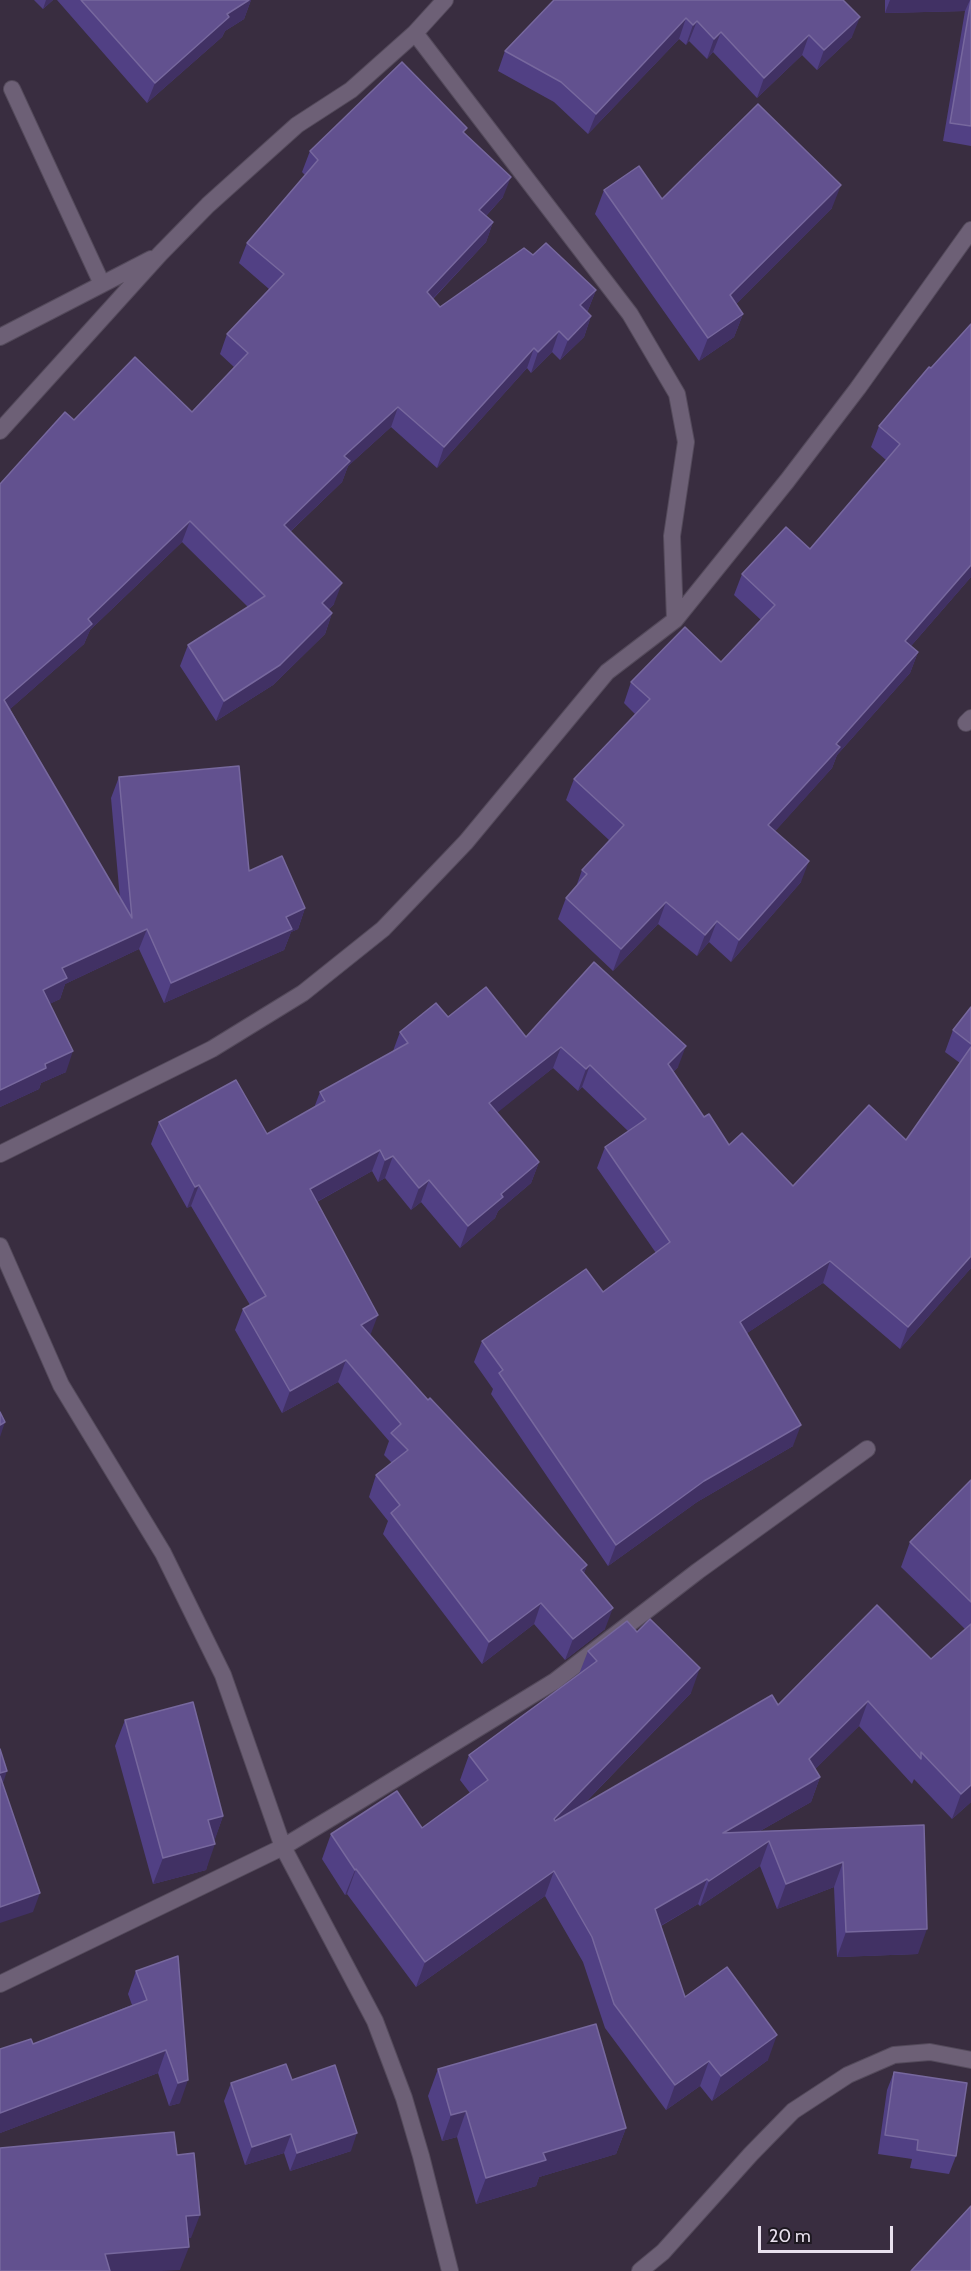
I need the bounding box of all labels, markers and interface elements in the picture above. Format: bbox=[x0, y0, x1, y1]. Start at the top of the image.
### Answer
scale bar bbox=[761, 2214, 896, 2252]
text: 20 m bbox=[769, 2225, 811, 2247]

